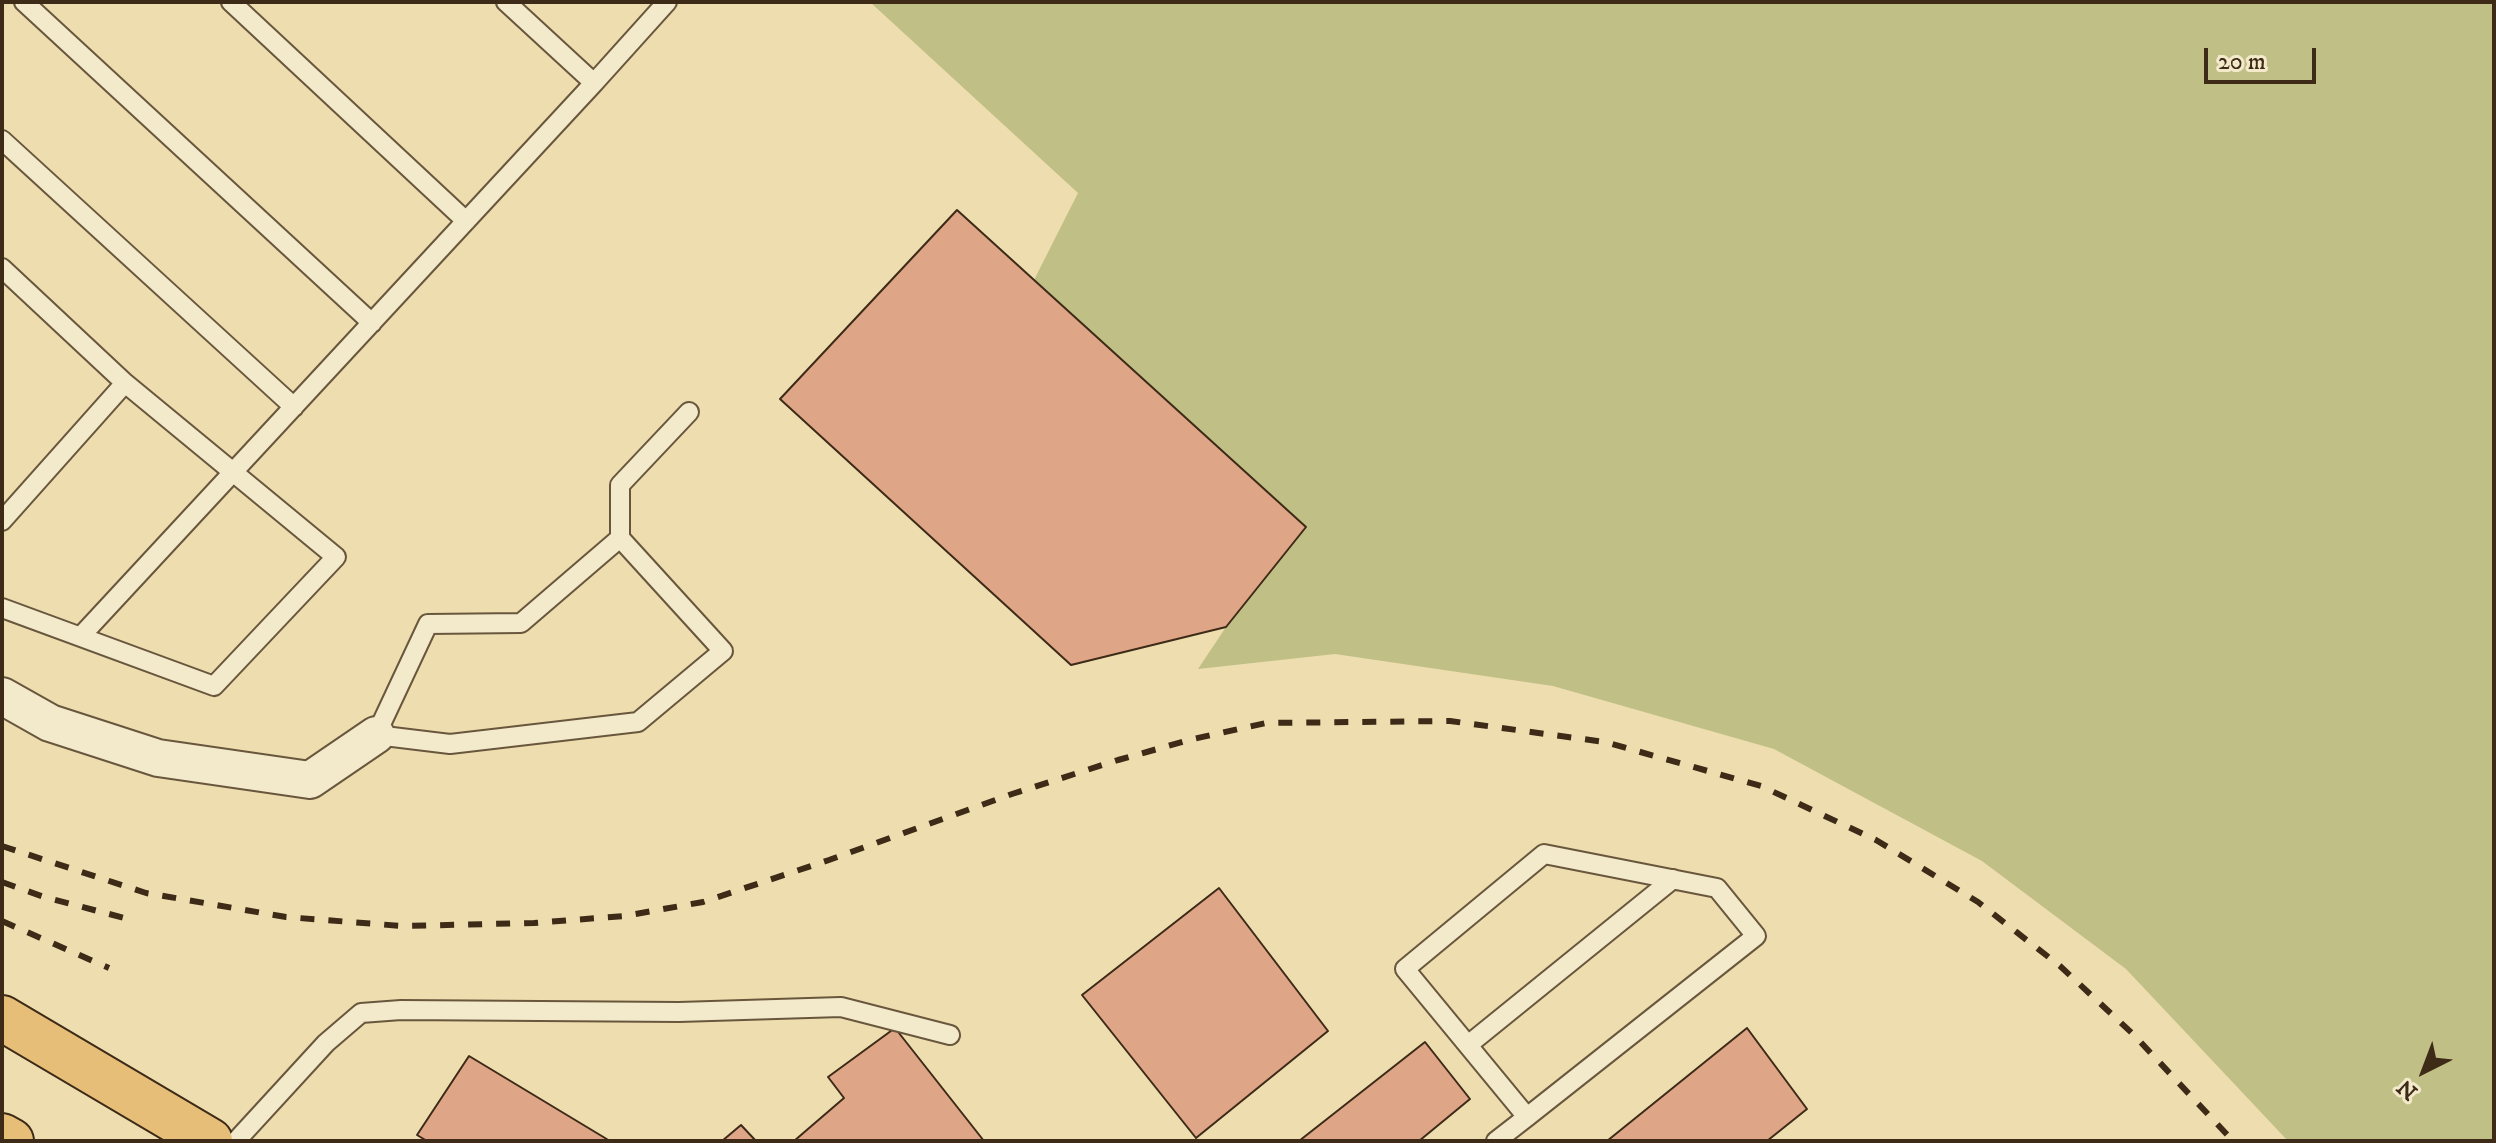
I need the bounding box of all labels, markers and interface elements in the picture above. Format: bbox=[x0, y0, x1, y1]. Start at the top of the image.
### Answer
scale bar bbox=[2208, 32, 2320, 82]
text: 20 m bbox=[2218, 47, 2266, 77]
north arrow bbox=[2384, 1031, 2464, 1111]
text: N bbox=[2392, 1073, 2423, 1105]

